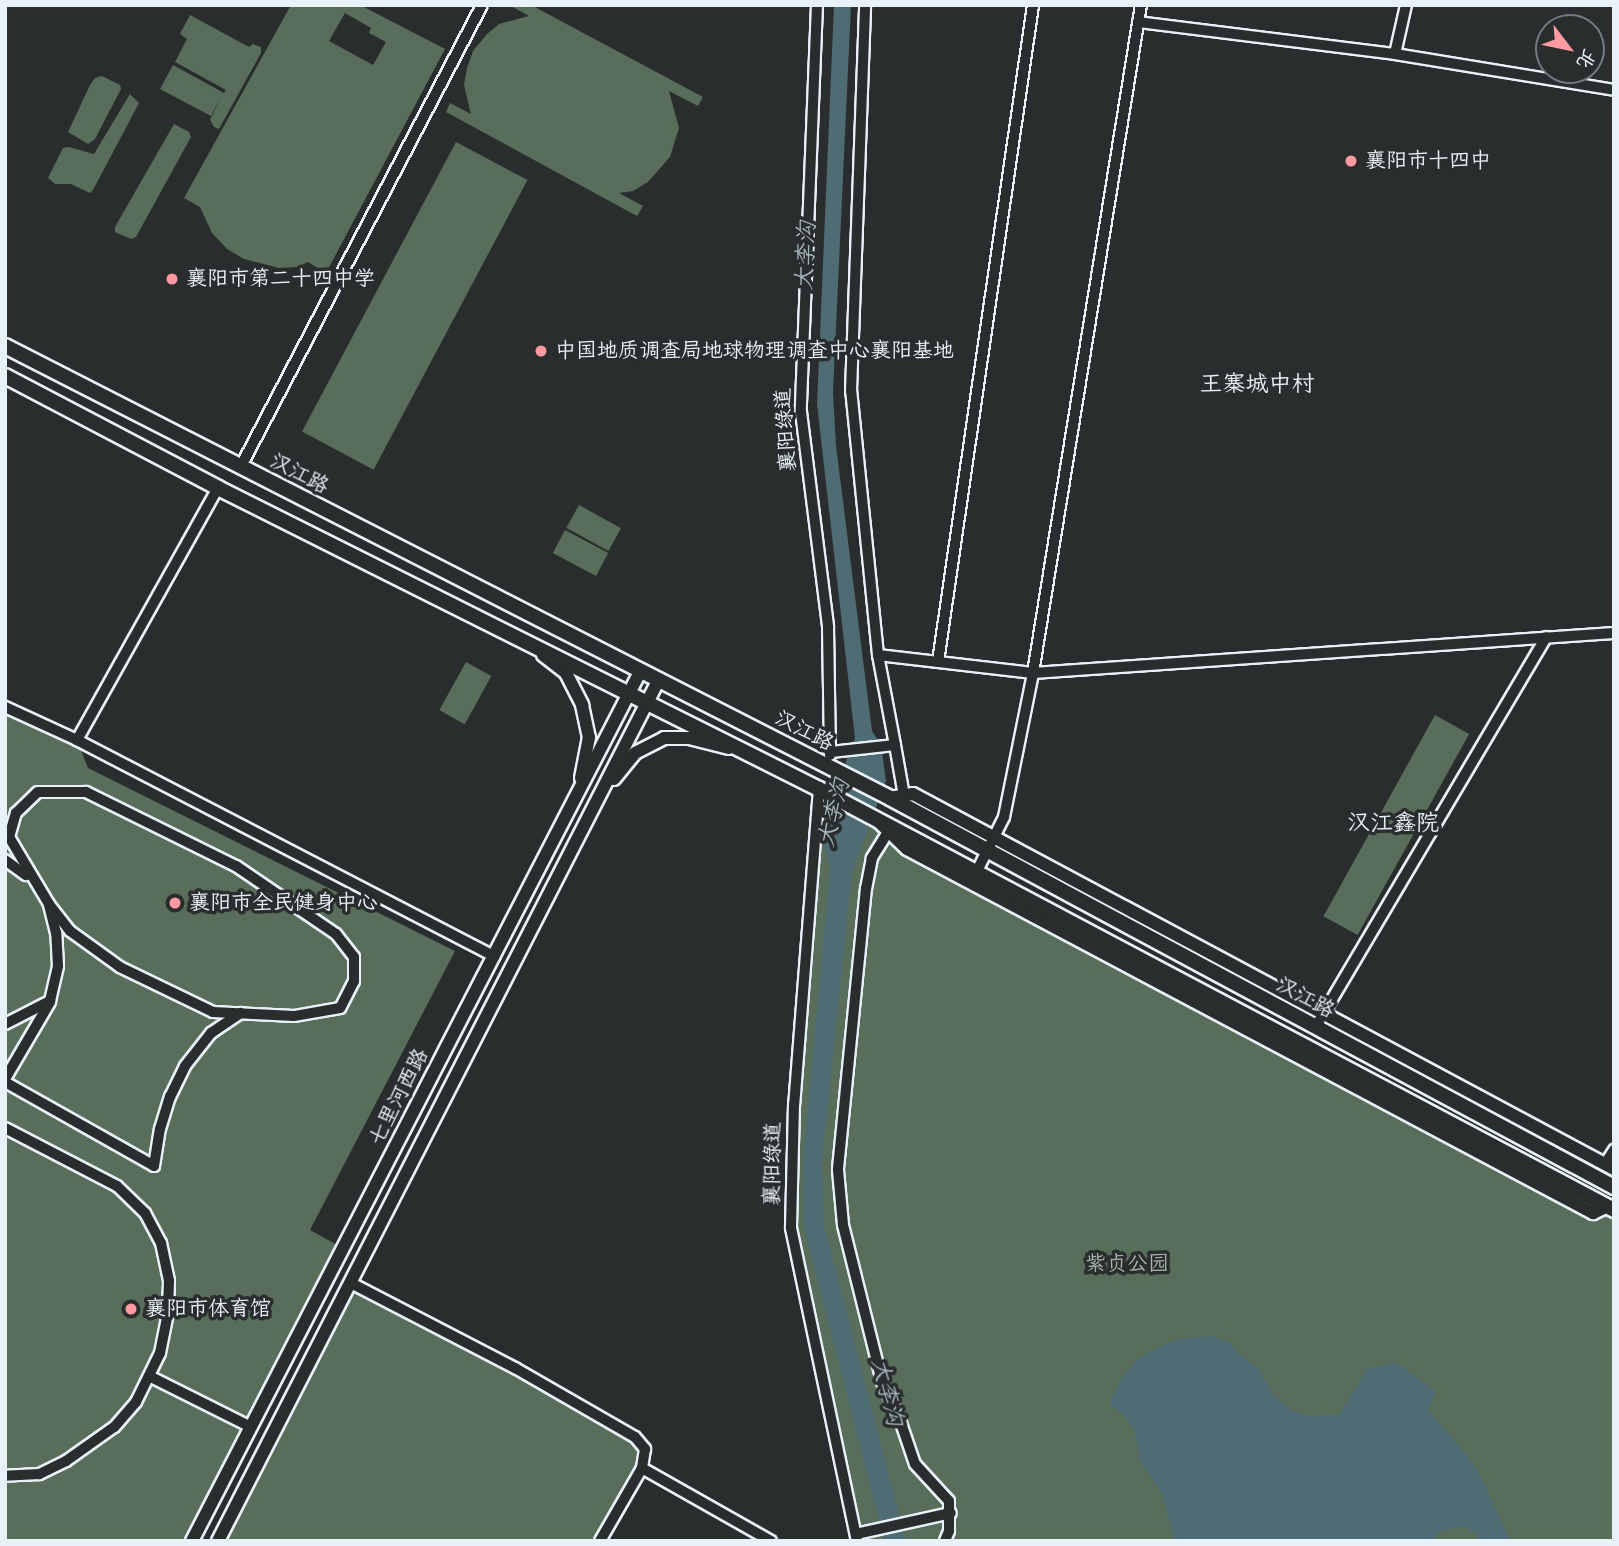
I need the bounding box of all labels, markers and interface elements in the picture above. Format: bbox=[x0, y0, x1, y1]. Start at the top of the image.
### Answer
north arrow bbox=[1535, 14, 1605, 84]
text: 北 bbox=[1571, 45, 1601, 73]
place label: 襄阳市十四中 bbox=[1365, 148, 1491, 174]
marker: 襄阳市十四中 bbox=[1343, 153, 1359, 169]
water label: 大李沟 bbox=[790, 221, 822, 291]
place label: 襄阳市第二十四中学 bbox=[186, 266, 375, 292]
marker: 襄阳市第二十四中学 bbox=[164, 271, 180, 287]
place label: 中国地质调查局地球物理调查中心襄阳基地 bbox=[555, 338, 954, 364]
marker: 中国地质调查局地球物理调查中心襄阳基地 bbox=[533, 343, 549, 359]
district label: 王寨城中村 bbox=[1200, 370, 1314, 398]
street label: 襄阳绿道 bbox=[771, 387, 801, 473]
street label: 汉江路 bbox=[265, 448, 333, 500]
street label: 汉江路 bbox=[770, 705, 838, 757]
water label: 大李沟 bbox=[812, 776, 856, 850]
district label: 汉江鑫院 bbox=[1347, 809, 1439, 837]
place label: 襄阳市全民健身中心 bbox=[189, 890, 378, 916]
marker: 襄阳市全民健身中心 bbox=[167, 895, 183, 911]
street label: 汉江路 bbox=[1271, 972, 1339, 1024]
street label: 七里河西路 bbox=[364, 1045, 434, 1149]
street label: 襄阳绿道 bbox=[760, 1122, 786, 1206]
park label: 紫贞公园 bbox=[1085, 1251, 1169, 1277]
place label: 襄阳市体育馆 bbox=[145, 1296, 271, 1322]
marker: 襄阳市体育馆 bbox=[123, 1301, 139, 1317]
water label: 大李沟 bbox=[865, 1355, 909, 1429]

